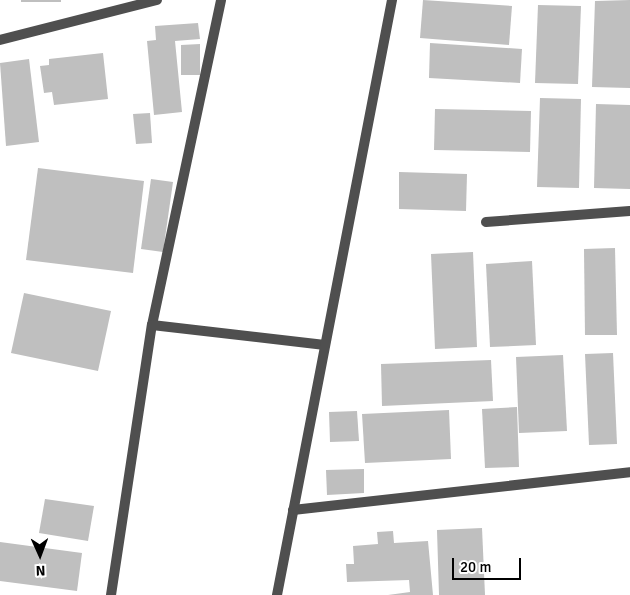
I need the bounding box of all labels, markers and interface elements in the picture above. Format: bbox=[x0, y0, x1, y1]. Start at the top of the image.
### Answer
north arrow bbox=[15, 530, 65, 580]
scale bar bbox=[455, 548, 524, 580]
text: 20 m bbox=[460, 558, 491, 576]
text: N bbox=[35, 562, 46, 579]

